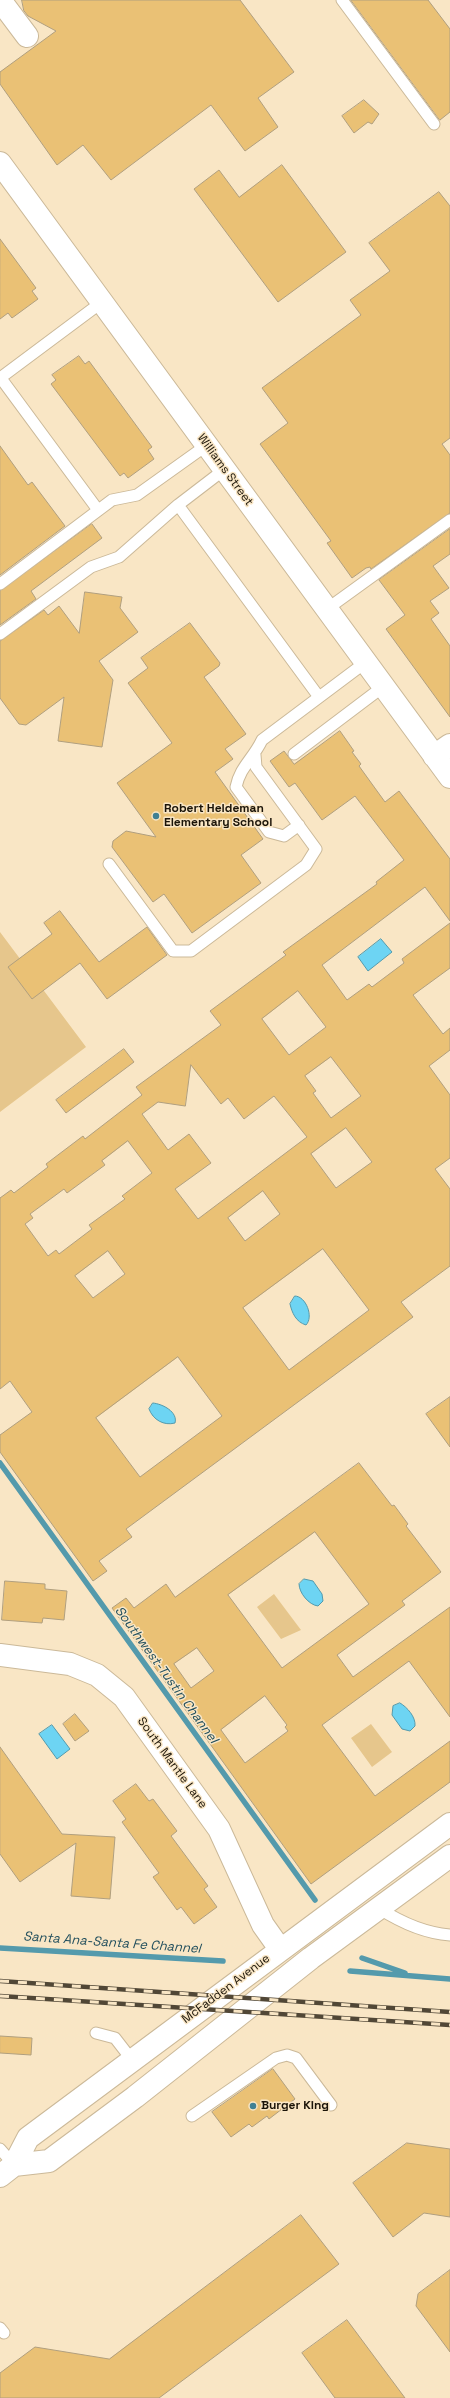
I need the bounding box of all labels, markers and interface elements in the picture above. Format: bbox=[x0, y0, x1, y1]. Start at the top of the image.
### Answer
street label: Williams Street bbox=[194, 431, 256, 509]
place label: Robert Heideman Elementary School bbox=[164, 802, 272, 830]
marker: Robert Heideman Elementary School bbox=[151, 811, 161, 821]
water label: Southwest-Tustin Channel bbox=[111, 1603, 221, 1747]
street label: South Mantle Lane bbox=[134, 1715, 210, 1811]
water label: Santa Ana-Santa Fe Channel bbox=[23, 1929, 201, 1957]
street label: McFadden Avenue bbox=[179, 1951, 273, 2027]
place label: Burger King bbox=[261, 2099, 329, 2113]
marker: Burger King bbox=[248, 2101, 258, 2111]

